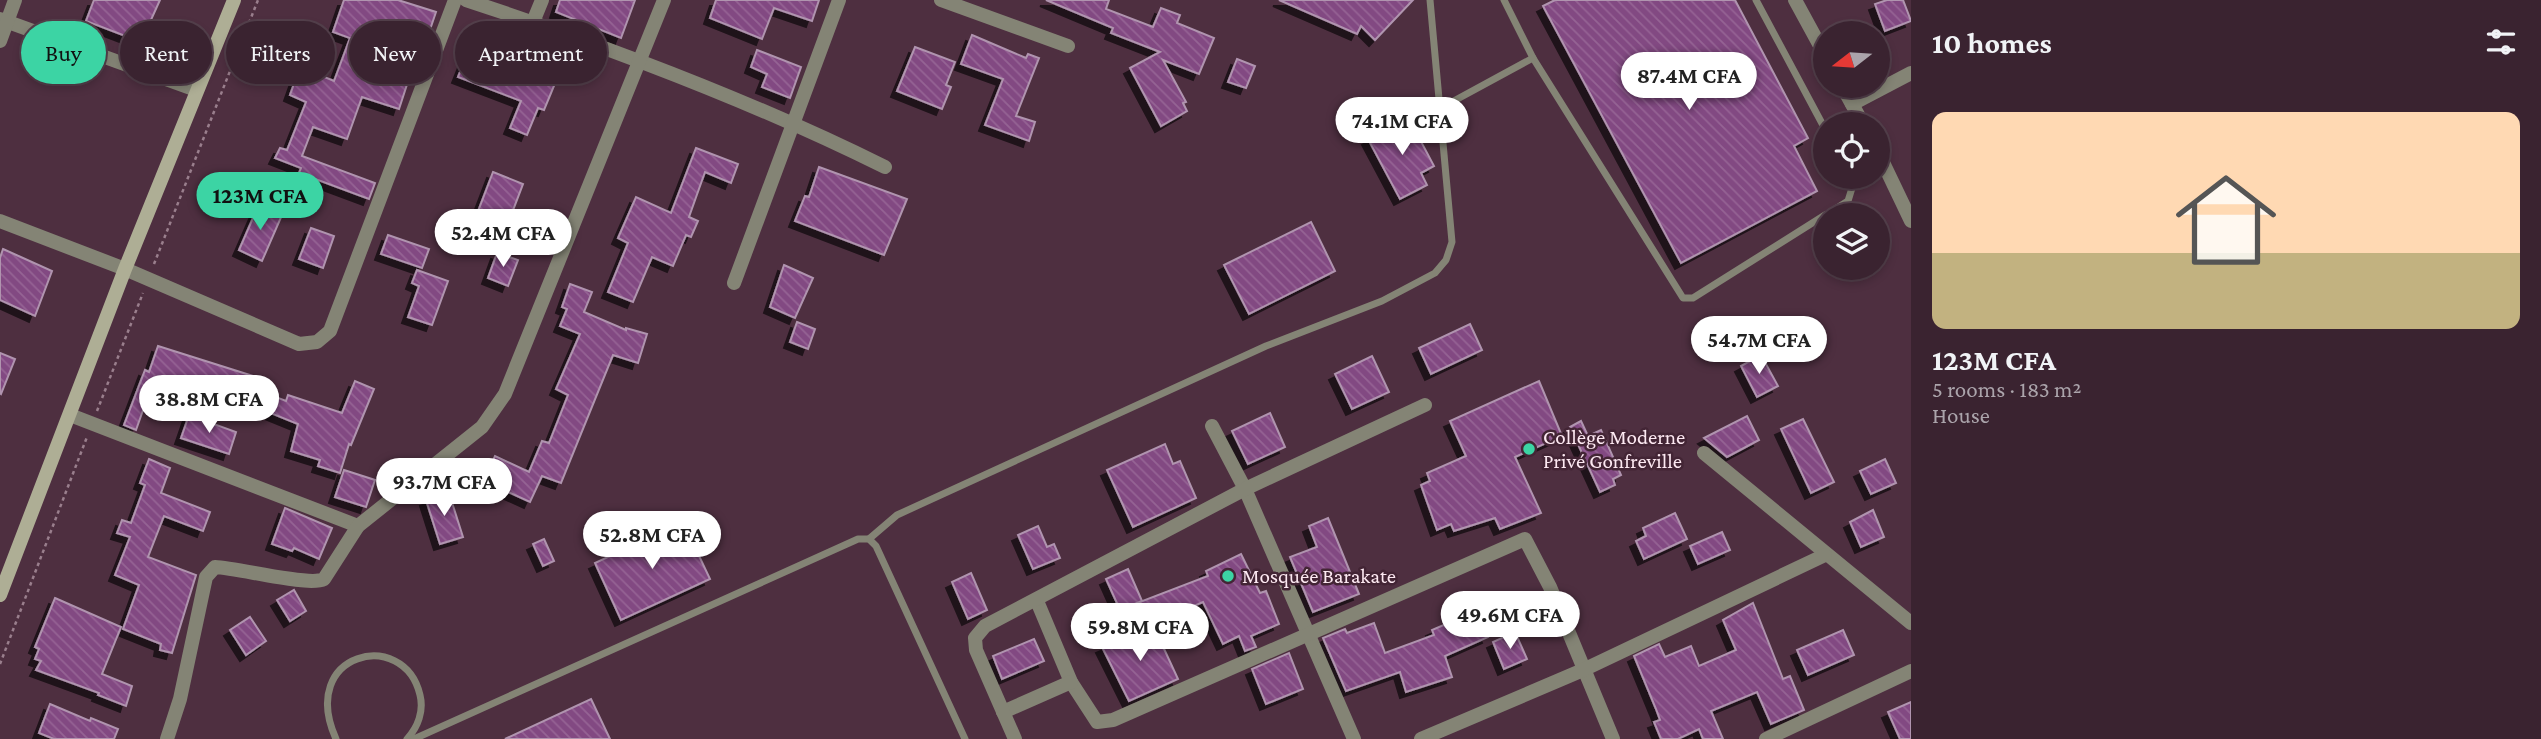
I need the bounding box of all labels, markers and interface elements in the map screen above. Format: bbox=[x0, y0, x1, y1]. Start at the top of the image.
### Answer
chip: Buy bbox=[21, 21, 106, 84]
chip: Rent bbox=[120, 21, 212, 84]
chip: Filters bbox=[226, 21, 335, 84]
chip: New bbox=[349, 21, 441, 84]
chip: Apartment bbox=[455, 21, 607, 84]
north arrow bbox=[1813, 21, 1890, 98]
map controls bbox=[1813, 21, 1890, 280]
icon: filters bbox=[2482, 23, 2520, 61]
text: 10 homes bbox=[1932, 26, 2052, 59]
pin: 87.4M CFA bbox=[1609, 52, 1769, 112]
text: 87.4M CFA bbox=[1637, 62, 1741, 88]
pin: 74.1M CFA bbox=[1322, 97, 1482, 157]
text: 74.1M CFA bbox=[1352, 107, 1452, 133]
button: locate bbox=[1813, 112, 1890, 189]
icon: home bbox=[2163, 157, 2289, 283]
pin: 123M CFA bbox=[188, 173, 332, 232]
text: 123M CFA bbox=[212, 182, 308, 208]
button: layers bbox=[1813, 203, 1890, 280]
pin: 52.4M CFA bbox=[423, 210, 583, 269]
text: 52.4M CFA bbox=[451, 219, 555, 245]
pin: 54.7M CFA bbox=[1679, 316, 1839, 376]
text: 54.7M CFA bbox=[1707, 326, 1811, 352]
text: 123M CFA bbox=[1932, 343, 2056, 376]
pin: 38.8M CFA bbox=[129, 376, 289, 435]
text: 5 rooms · 183 m² bbox=[1932, 376, 2082, 402]
text: 38.8M CFA bbox=[155, 385, 263, 411]
text: House bbox=[1932, 402, 1990, 428]
place label: Collège Moderne Privé Gonfreville bbox=[1543, 425, 1685, 473]
marker: Collège Moderne Privé Gonfreville bbox=[1521, 441, 1537, 457]
pin: 93.7M CFA bbox=[364, 458, 524, 518]
text: 93.7M CFA bbox=[392, 468, 496, 494]
pin: 52.8M CFA bbox=[572, 512, 732, 571]
text: 52.8M CFA bbox=[599, 521, 705, 547]
place label: Mosquée Barakate bbox=[1242, 564, 1396, 588]
marker: Mosquée Barakate bbox=[1220, 568, 1236, 584]
pin: 49.6M CFA bbox=[1430, 592, 1590, 651]
text: 49.6M CFA bbox=[1457, 601, 1563, 627]
pin: 59.8M CFA bbox=[1060, 604, 1220, 663]
text: 59.8M CFA bbox=[1087, 613, 1193, 639]

